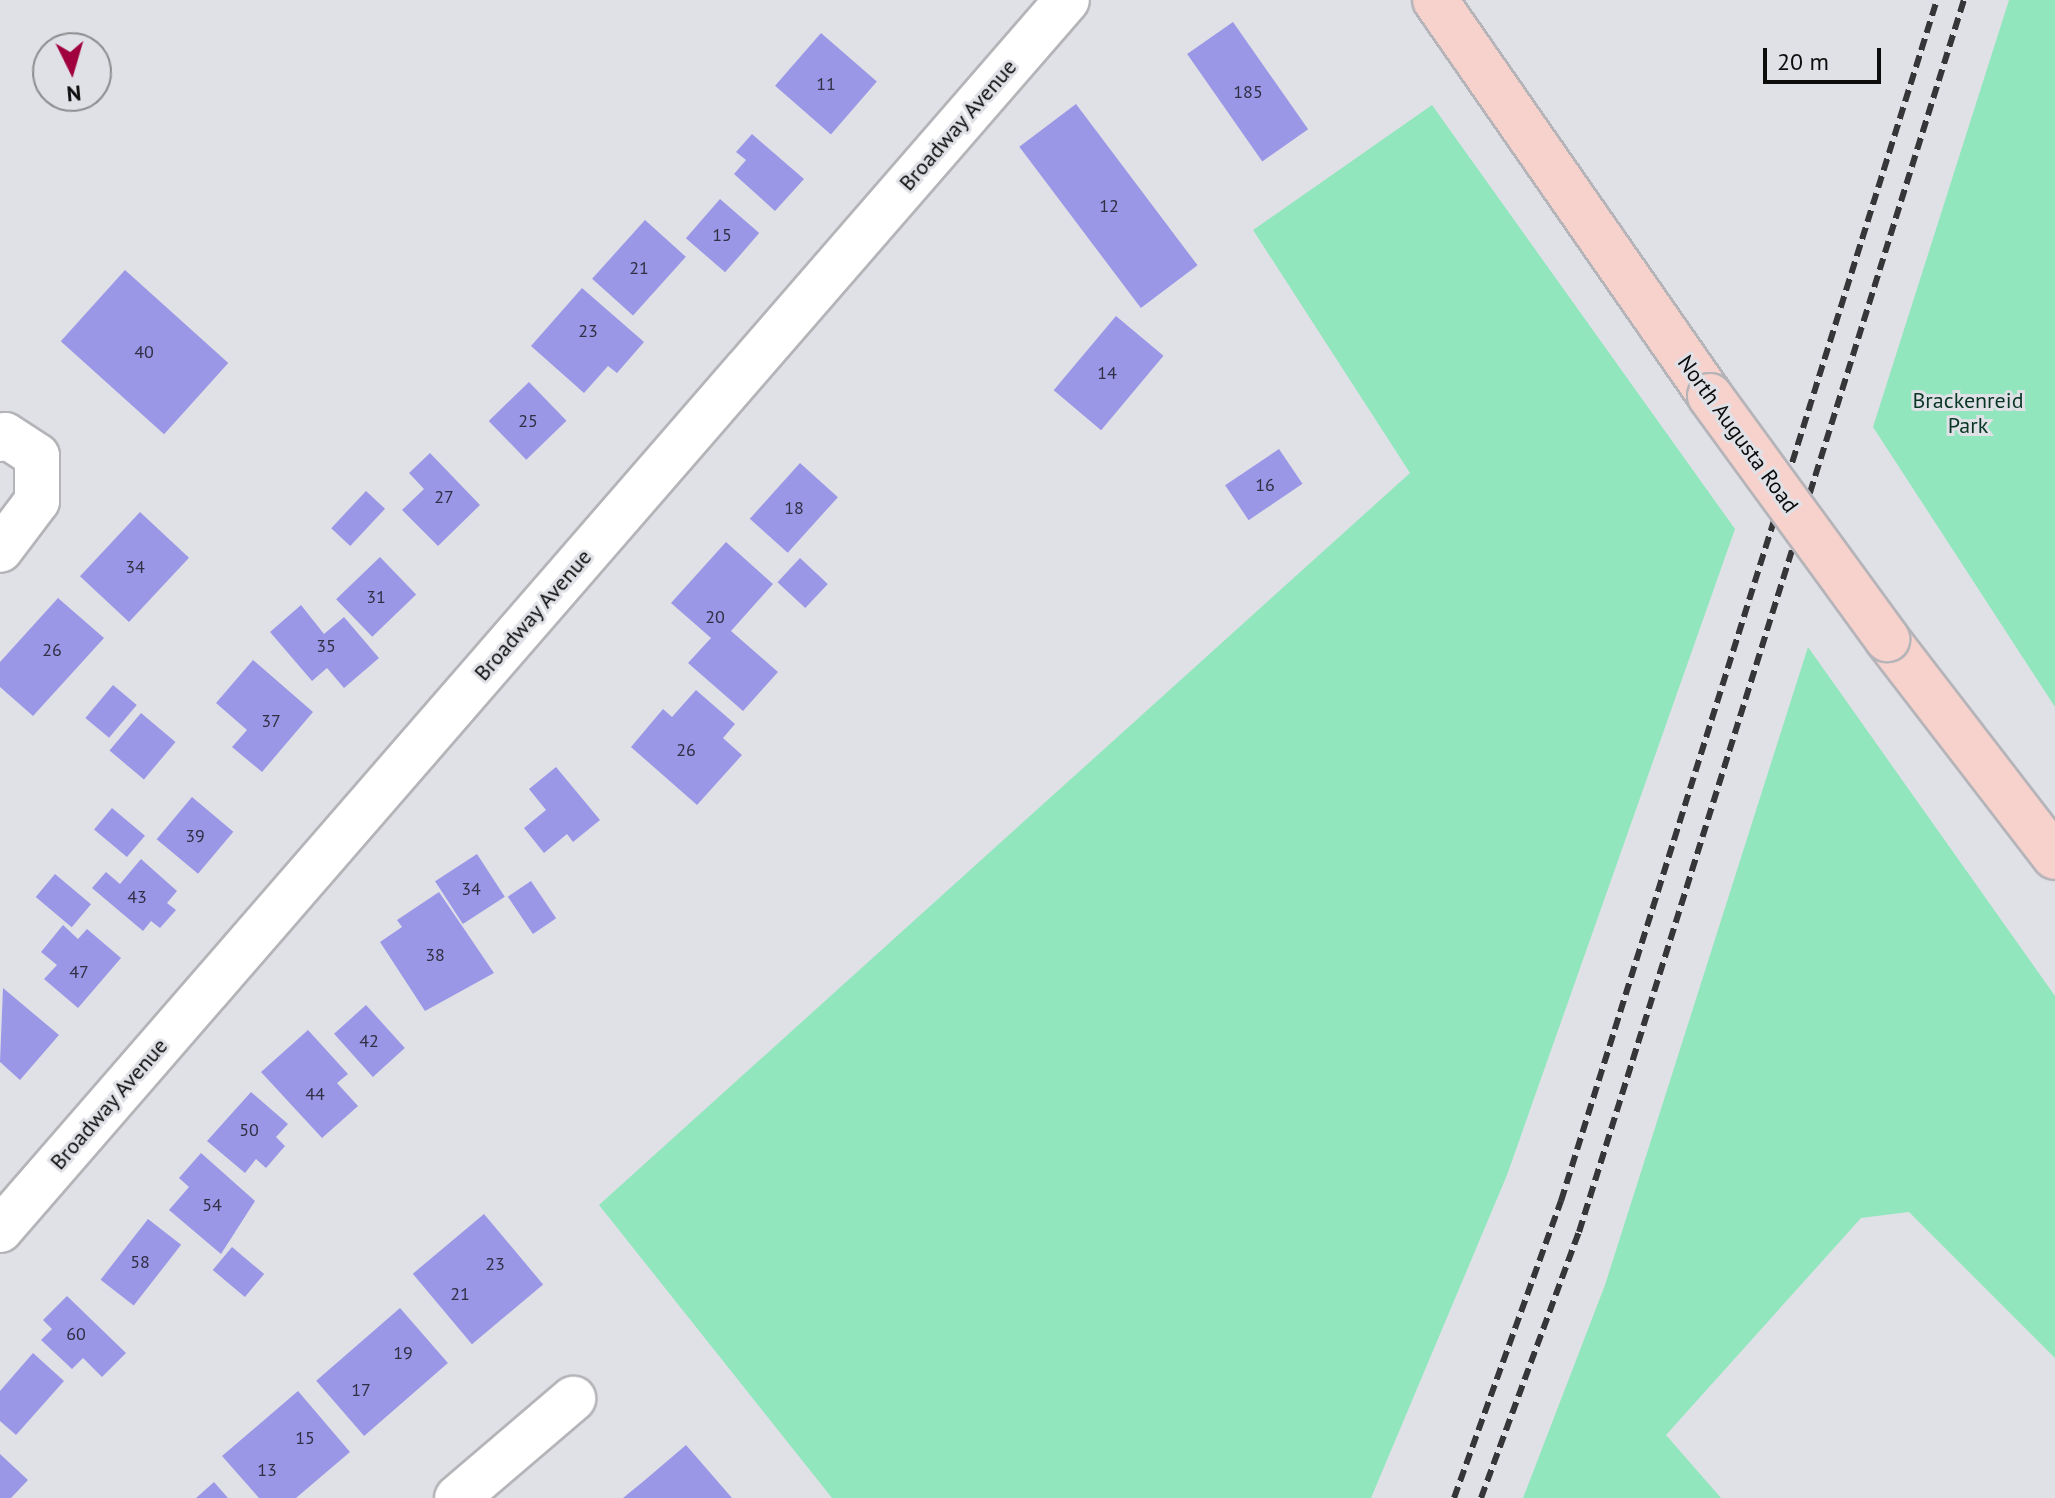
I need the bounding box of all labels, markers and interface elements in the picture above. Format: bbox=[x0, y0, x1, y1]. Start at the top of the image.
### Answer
north arrow bbox=[32, 32, 112, 112]
scale bar bbox=[1767, 32, 1885, 82]
text: 20 m bbox=[1777, 46, 1829, 77]
street label: Broadway Avenue bbox=[893, 53, 1023, 197]
house number: 11 bbox=[816, 73, 836, 95]
text: N bbox=[65, 79, 82, 108]
house number: 185 bbox=[1233, 81, 1263, 103]
house number: 12 bbox=[1099, 195, 1119, 217]
house number: 15 bbox=[712, 224, 732, 246]
house number: 21 bbox=[629, 257, 649, 279]
house number: 23 bbox=[578, 320, 598, 342]
house number: 40 bbox=[134, 341, 154, 363]
street label: North Augusta Road bbox=[1672, 350, 1804, 518]
house number: 14 bbox=[1097, 362, 1117, 384]
park label: Brackenreid Park bbox=[1912, 387, 2024, 438]
house number: 25 bbox=[518, 410, 538, 432]
house number: 16 bbox=[1255, 474, 1275, 496]
house number: 27 bbox=[434, 486, 454, 508]
house number: 18 bbox=[784, 497, 804, 519]
street label: Broadway Avenue bbox=[468, 543, 598, 687]
house number: 34 bbox=[125, 556, 145, 578]
house number: 31 bbox=[366, 586, 386, 608]
house number: 20 bbox=[705, 606, 725, 628]
house number: 35 bbox=[316, 635, 336, 657]
house number: 26 bbox=[42, 639, 62, 661]
house number: 37 bbox=[261, 710, 281, 732]
house number: 26 bbox=[676, 739, 696, 761]
house number: 39 bbox=[185, 825, 205, 847]
house number: 34 bbox=[461, 878, 481, 900]
house number: 43 bbox=[127, 886, 147, 908]
house number: 38 bbox=[425, 944, 445, 966]
house number: 47 bbox=[69, 961, 89, 983]
house number: 42 bbox=[359, 1030, 379, 1052]
street label: Broadway Avenue bbox=[44, 1032, 174, 1176]
house number: 44 bbox=[305, 1083, 325, 1105]
house number: 50 bbox=[239, 1119, 259, 1141]
house number: 54 bbox=[202, 1194, 222, 1216]
house number: 58 bbox=[130, 1251, 150, 1273]
house number: 23 bbox=[485, 1253, 505, 1275]
house number: 21 bbox=[450, 1283, 470, 1305]
house number: 60 bbox=[66, 1323, 86, 1345]
house number: 19 bbox=[393, 1342, 413, 1364]
house number: 17 bbox=[351, 1379, 371, 1401]
house number: 15 bbox=[295, 1427, 315, 1449]
house number: 13 bbox=[257, 1459, 277, 1481]

